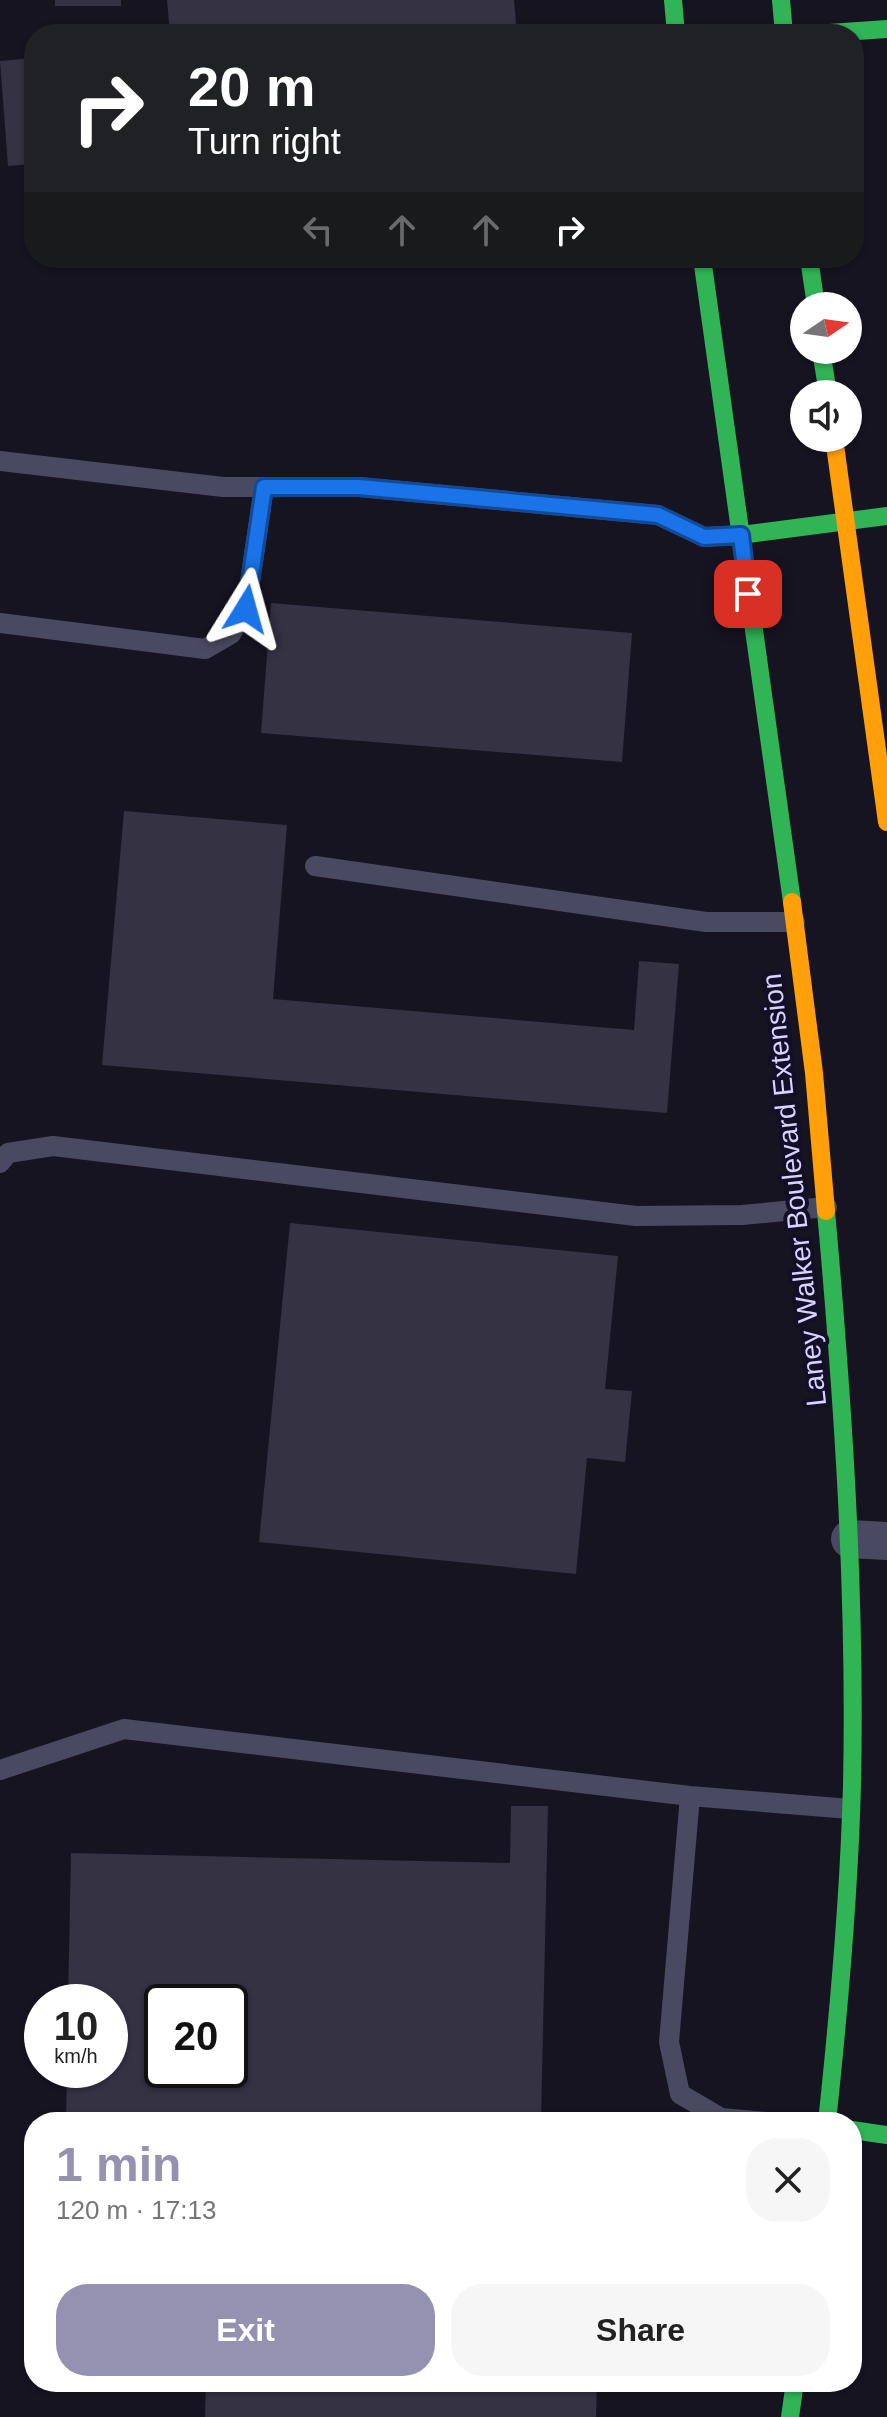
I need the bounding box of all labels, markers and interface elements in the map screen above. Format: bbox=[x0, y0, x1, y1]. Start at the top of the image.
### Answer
text: 20 m bbox=[188, 55, 316, 118]
icon: right bbox=[56, 56, 160, 160]
text: Turn right bbox=[188, 121, 341, 162]
icon: left bbox=[296, 208, 340, 252]
icon: ahead bbox=[380, 208, 424, 252]
icon: ahead bbox=[464, 208, 508, 252]
icon: right bbox=[548, 208, 592, 252]
north arrow bbox=[790, 292, 862, 364]
map controls bbox=[790, 292, 862, 452]
button: sound bbox=[790, 380, 862, 452]
pin bbox=[714, 560, 782, 628]
position arrow bbox=[204, 567, 288, 651]
icon: arrive bbox=[726, 572, 770, 616]
street label: Laney Walker Boulevard Extension bbox=[756, 972, 832, 1408]
speed limit sign: 20 bbox=[144, 1984, 248, 2088]
text: 10 bbox=[54, 2004, 98, 2048]
text: km/h bbox=[54, 2045, 98, 2067]
text: 1 min bbox=[56, 2138, 181, 2191]
button: close bbox=[746, 2138, 830, 2222]
text: 120 m · 17:13 bbox=[56, 2195, 216, 2225]
button: Exit bbox=[56, 2284, 435, 2376]
button: Share bbox=[451, 2284, 830, 2376]

